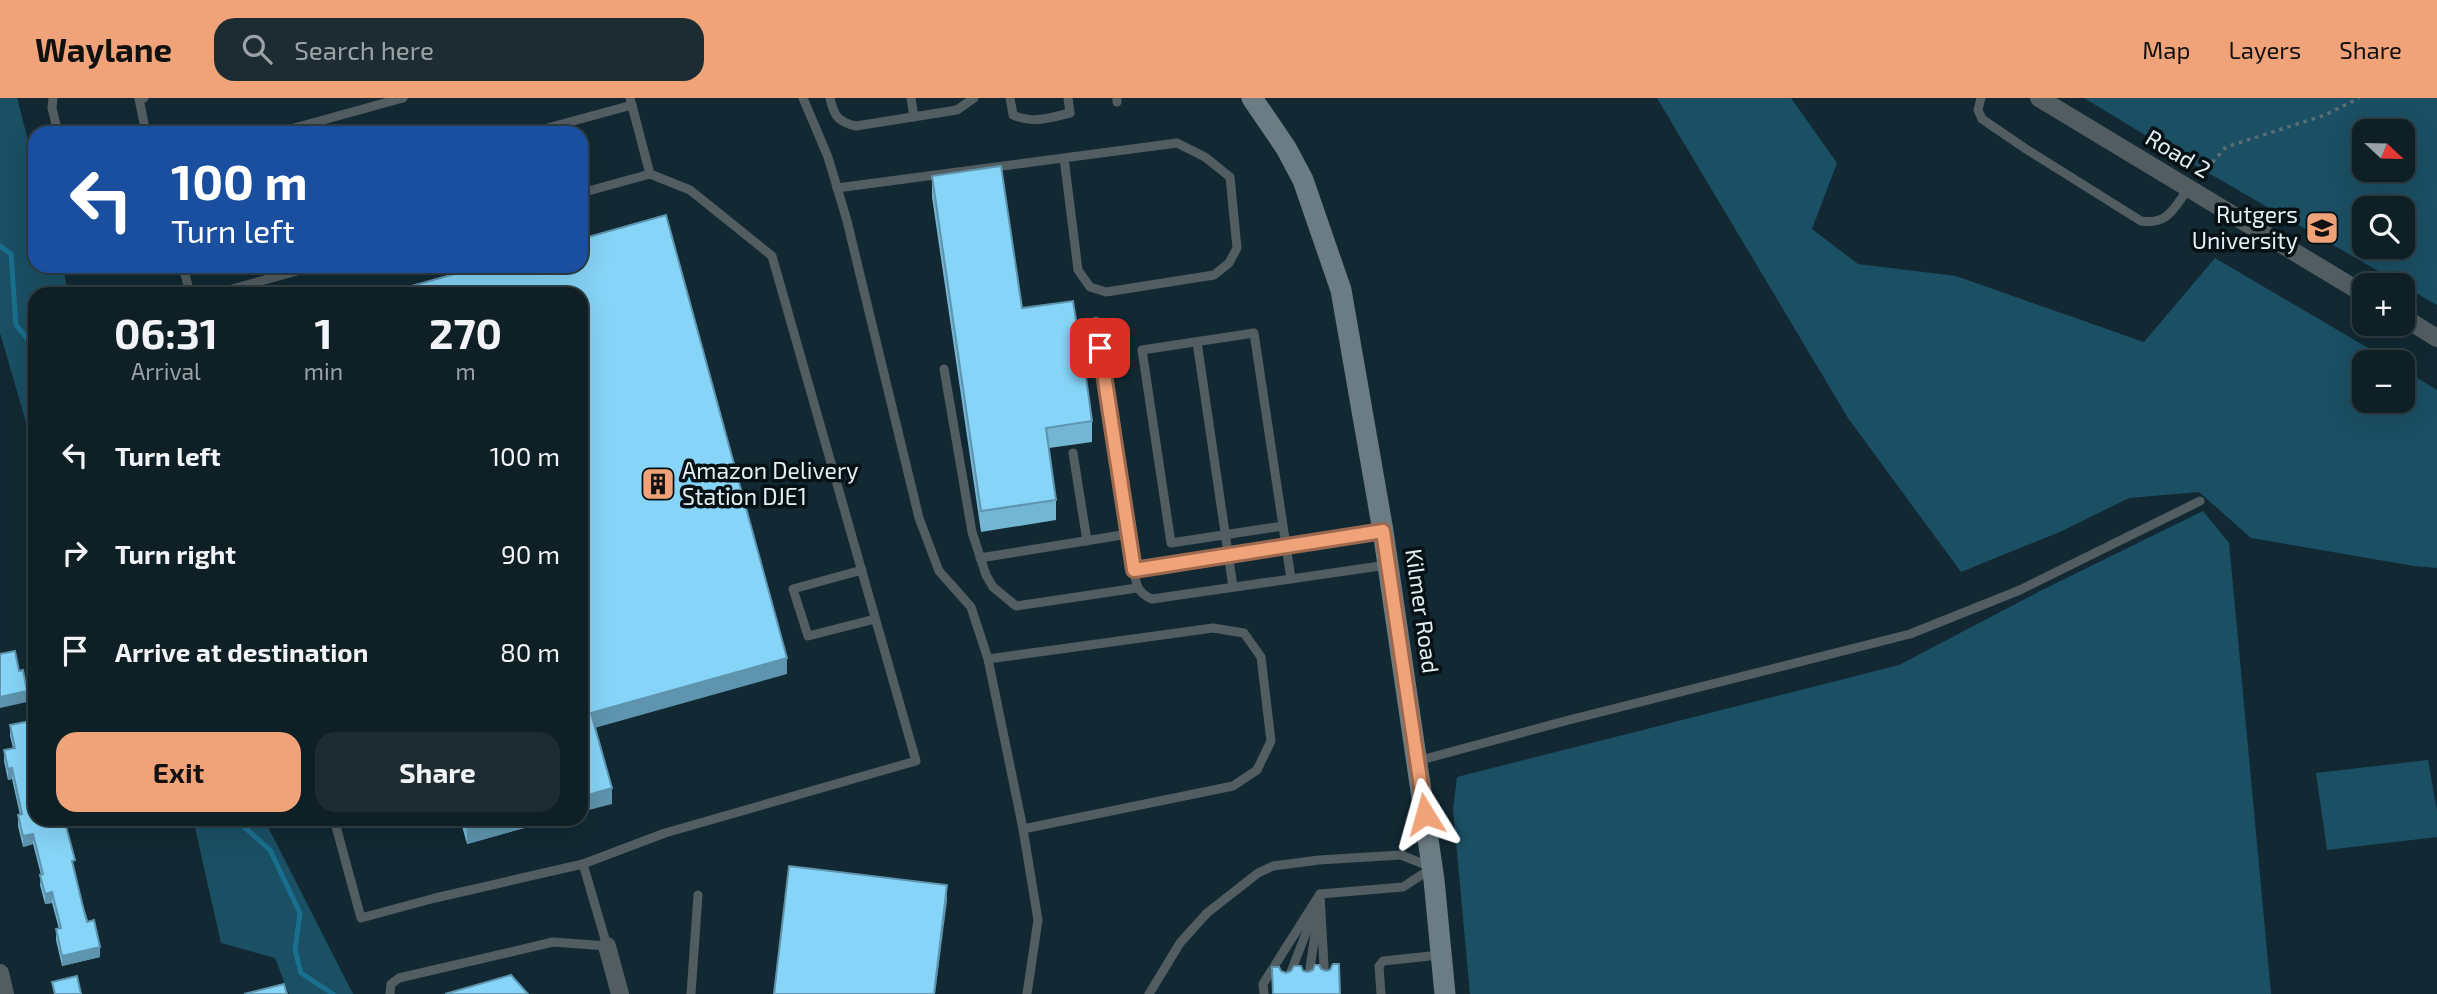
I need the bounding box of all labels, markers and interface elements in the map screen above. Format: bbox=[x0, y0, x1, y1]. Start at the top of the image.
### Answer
search box bbox=[214, 18, 704, 81]
text: Waylane bbox=[35, 29, 172, 69]
icon: search bbox=[238, 30, 276, 68]
text: Search here bbox=[294, 34, 434, 65]
text: Map bbox=[2142, 35, 2190, 64]
text: Layers bbox=[2228, 35, 2301, 64]
text: Share bbox=[2339, 35, 2402, 64]
north arrow bbox=[2352, 119, 2415, 182]
map controls bbox=[2352, 119, 2415, 413]
street label: Road 2 bbox=[2141, 123, 2216, 183]
text: 100 m bbox=[171, 151, 308, 210]
icon: left bbox=[56, 154, 147, 245]
button: search bbox=[2352, 196, 2415, 259]
place label: Rutgers University bbox=[2192, 200, 2298, 254]
school or university icon: Rutgers University bbox=[2303, 209, 2341, 247]
text: Turn left bbox=[171, 211, 295, 249]
button: + bbox=[2352, 273, 2415, 336]
text: 06:31 bbox=[114, 307, 218, 357]
text: 1 bbox=[314, 307, 333, 357]
text: 270 bbox=[429, 307, 502, 357]
pin bbox=[1070, 318, 1130, 378]
icon: arrive bbox=[1081, 329, 1119, 367]
button: − bbox=[2352, 350, 2415, 413]
text: Arrival bbox=[131, 357, 201, 385]
text: min bbox=[304, 357, 343, 385]
text: m bbox=[455, 357, 476, 385]
icon: left bbox=[56, 436, 94, 474]
text: Turn left bbox=[115, 440, 221, 471]
text: 100 m bbox=[490, 440, 560, 471]
place label: Amazon Delivery Station DJE1 bbox=[682, 456, 858, 510]
building icon: Amazon Delivery Station DJE1 bbox=[639, 465, 677, 503]
icon: right bbox=[56, 534, 94, 572]
text: Turn right bbox=[115, 538, 236, 569]
text: 90 m bbox=[501, 538, 560, 569]
street label: Kilmer Road bbox=[1400, 547, 1446, 675]
icon: arrive bbox=[56, 632, 94, 670]
text: Arrive at destination bbox=[115, 636, 368, 667]
text: 80 m bbox=[500, 636, 560, 667]
button: Exit bbox=[56, 732, 301, 812]
button: Share bbox=[315, 732, 560, 812]
position arrow bbox=[1388, 777, 1462, 851]

